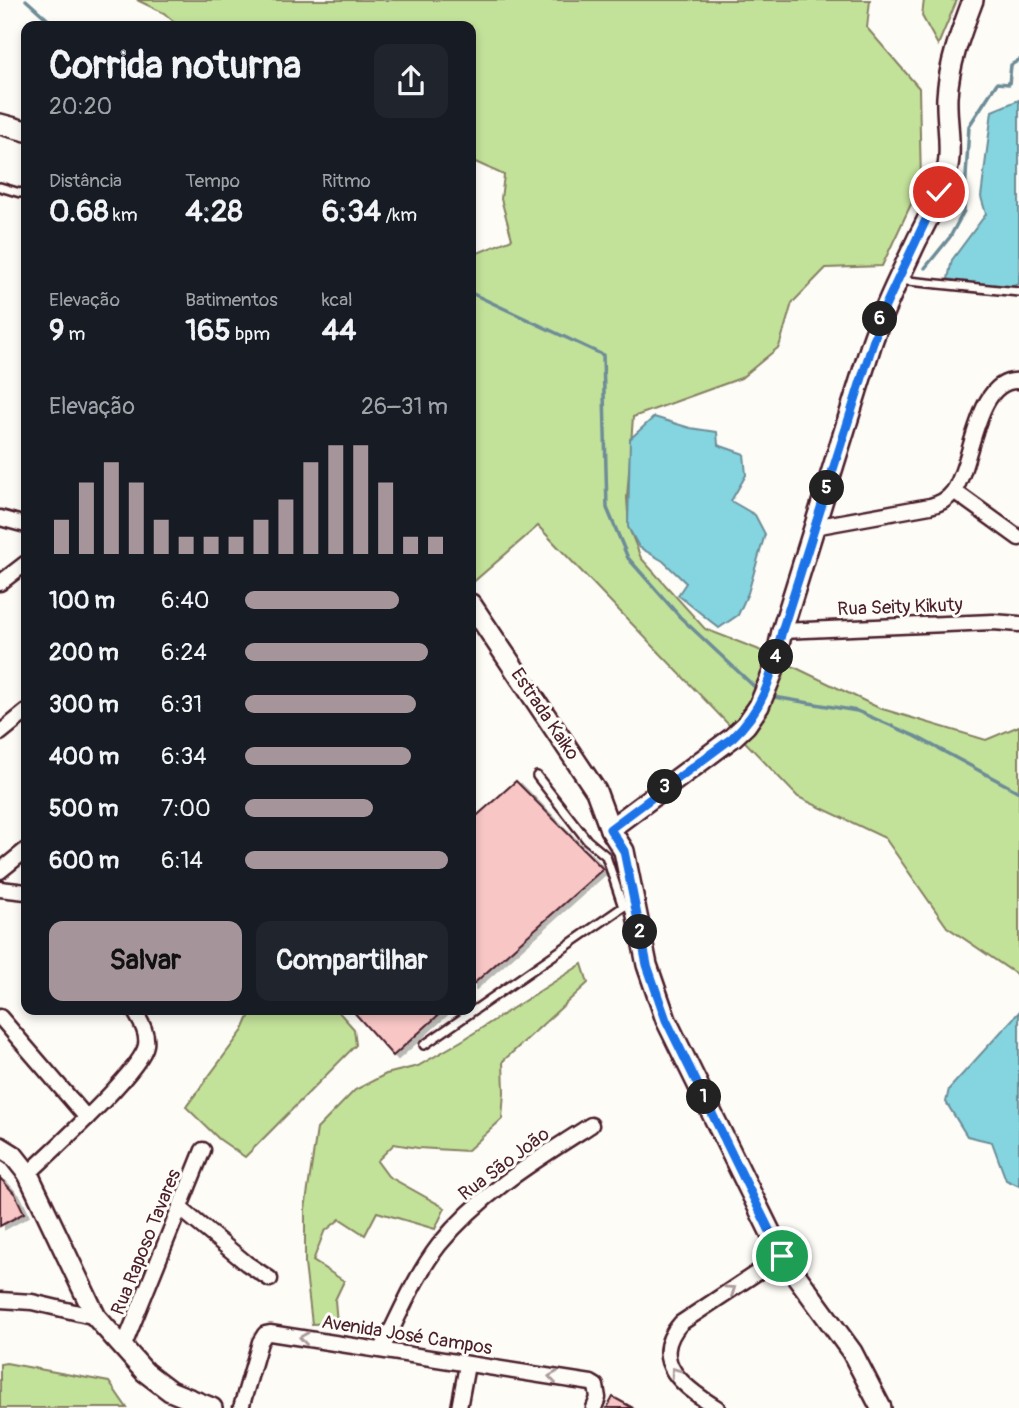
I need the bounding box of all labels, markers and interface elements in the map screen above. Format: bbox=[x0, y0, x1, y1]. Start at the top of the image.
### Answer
text: Corrida noturna bbox=[49, 42, 301, 90]
button: share bbox=[374, 44, 448, 118]
text: 20:20 bbox=[49, 92, 112, 121]
pin bbox=[909, 162, 969, 222]
text: Distância bbox=[49, 169, 122, 193]
text: Tempo bbox=[185, 169, 240, 193]
text: Ritmo bbox=[322, 169, 371, 193]
icon: check bbox=[920, 173, 958, 211]
text: 0.68 bbox=[49, 193, 109, 230]
text: 4:28 bbox=[185, 193, 243, 230]
text: 6:34 bbox=[322, 193, 381, 230]
text: km bbox=[109, 203, 138, 227]
text: /km bbox=[381, 203, 417, 227]
text: Elevação bbox=[49, 288, 120, 312]
text: Batimentos bbox=[185, 288, 278, 312]
text: kcal bbox=[322, 288, 353, 312]
pin: 6 bbox=[862, 302, 898, 336]
text: 6 bbox=[874, 306, 885, 330]
text: 9 bbox=[49, 312, 64, 349]
text: 165 bbox=[185, 312, 231, 349]
text: 44 bbox=[322, 312, 356, 349]
text: m bbox=[64, 322, 85, 346]
text: bpm bbox=[231, 322, 270, 346]
text: Elevação bbox=[49, 392, 135, 421]
text: 26–31 m bbox=[361, 392, 448, 421]
pin: 5 bbox=[810, 470, 844, 505]
text: 5 bbox=[821, 475, 832, 499]
text: 100 m bbox=[49, 586, 115, 615]
text: 6:40 bbox=[161, 586, 210, 615]
street label: Rua Seity Kikuty bbox=[837, 593, 963, 621]
text: 200 m bbox=[49, 638, 119, 667]
text: 6:24 bbox=[161, 638, 207, 667]
pin: 4 bbox=[758, 640, 794, 674]
text: 4 bbox=[770, 644, 781, 668]
street label: Estrada Kaiko bbox=[505, 663, 585, 765]
text: 300 m bbox=[49, 690, 119, 719]
text: 6:31 bbox=[161, 690, 202, 719]
text: 400 m bbox=[49, 742, 119, 771]
text: 6:34 bbox=[161, 742, 207, 771]
pin: 3 bbox=[648, 770, 682, 804]
text: 3 bbox=[659, 774, 670, 798]
text: 500 m bbox=[49, 794, 118, 823]
text: 7:00 bbox=[161, 794, 211, 823]
text: 600 m bbox=[49, 846, 119, 875]
text: 6:14 bbox=[161, 846, 203, 875]
pin: 2 bbox=[622, 914, 658, 950]
text: 2 bbox=[634, 919, 645, 943]
button: Salvar bbox=[49, 921, 242, 1001]
button: Compartilhar bbox=[256, 921, 448, 1001]
pin: 1 bbox=[686, 1080, 722, 1114]
text: 1 bbox=[700, 1084, 707, 1108]
street label: Rua São João bbox=[454, 1122, 554, 1206]
street label: Rua Raposo Tavares bbox=[106, 1165, 186, 1318]
pin bbox=[752, 1226, 812, 1286]
icon: arrive bbox=[763, 1237, 801, 1275]
one-way arrow bbox=[724, 1285, 737, 1298]
street label: Avenida José Campos bbox=[320, 1310, 494, 1360]
one-way arrow bbox=[298, 1331, 309, 1346]
one-way arrow bbox=[671, 1367, 684, 1379]
one-way arrow bbox=[547, 1370, 558, 1385]

